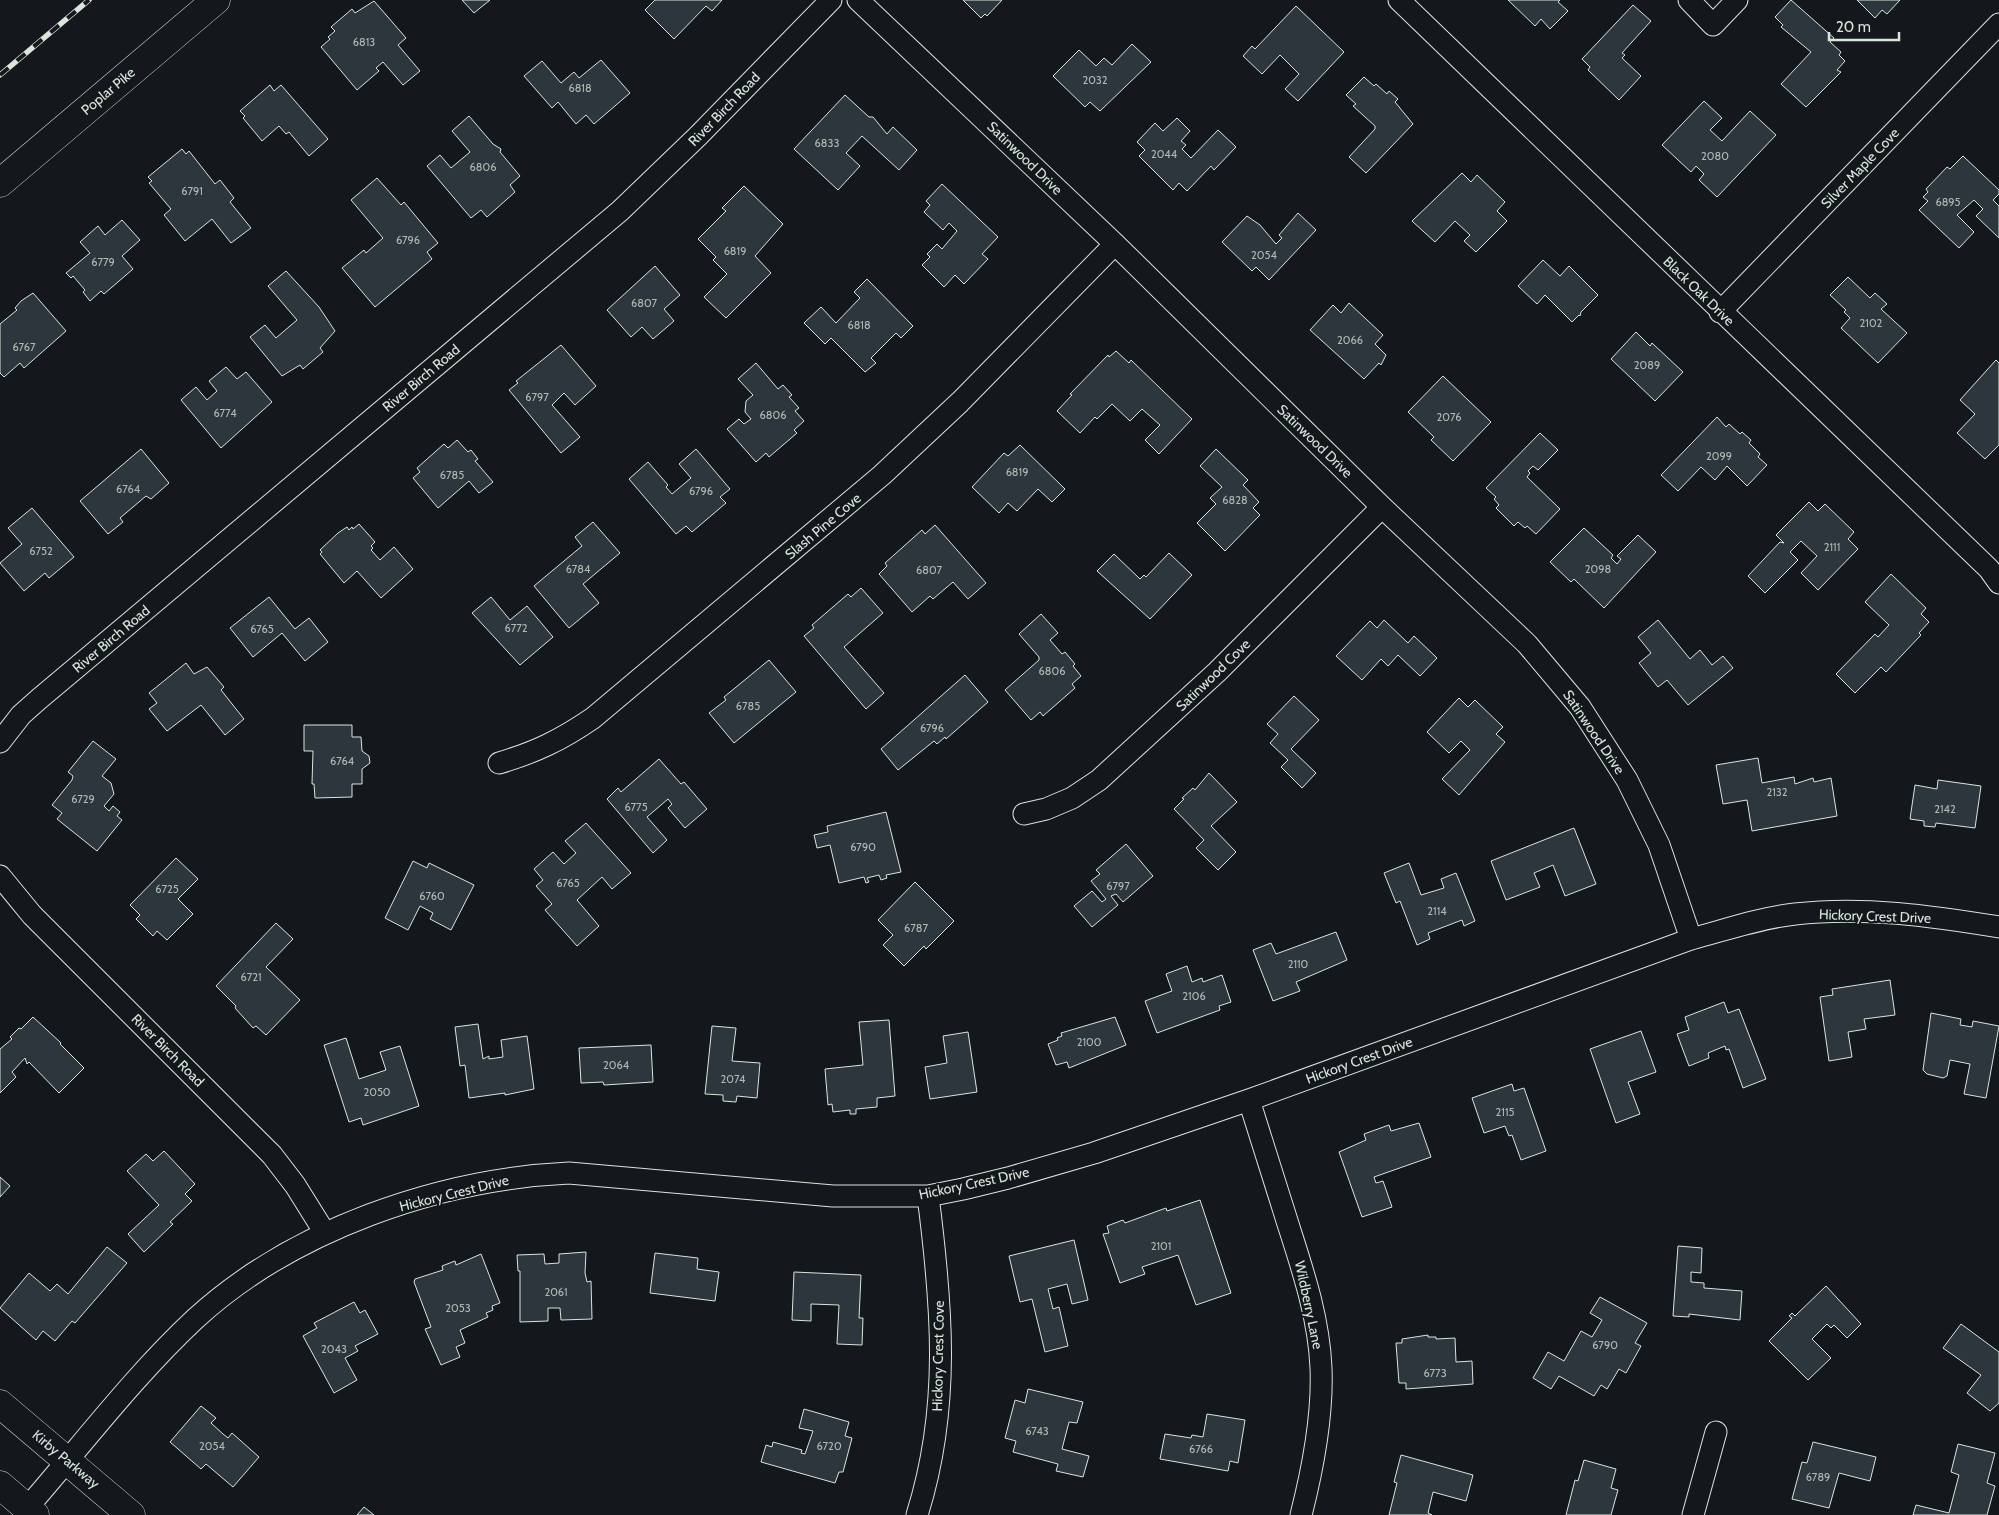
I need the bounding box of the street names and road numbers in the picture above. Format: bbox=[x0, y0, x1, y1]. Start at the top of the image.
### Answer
street label: Poplar Pike bbox=[77, 63, 139, 119]
street label: River Birch Road bbox=[684, 68, 764, 150]
street label: Satinwood Drive bbox=[984, 117, 1066, 199]
street label: Silver Maple Cove bbox=[1817, 124, 1903, 212]
street label: Black Oak Drive bbox=[1660, 252, 1738, 330]
street label: River Birch Road bbox=[379, 340, 463, 416]
street label: Satinwood Drive bbox=[1274, 400, 1356, 482]
street label: Slash Pine Cove bbox=[781, 489, 865, 563]
street label: River Birch Road bbox=[69, 601, 153, 677]
street label: Satinwood Cove bbox=[1172, 635, 1254, 715]
street label: Satinwood Drive bbox=[1559, 686, 1629, 778]
street label: Hickory Crest Drive bbox=[1819, 905, 1931, 927]
street label: River Birch Road bbox=[128, 1010, 208, 1090]
street label: Hickory Crest Drive bbox=[1303, 1032, 1415, 1088]
street label: Hickory Crest Drive bbox=[917, 1163, 1031, 1203]
street label: Hickory Crest Drive bbox=[397, 1171, 511, 1215]
street label: Wildberry Lane bbox=[1291, 1259, 1327, 1351]
street label: Hickory Crest Cove bbox=[928, 1300, 948, 1412]
street label: Kirby Parkway bbox=[29, 1426, 103, 1492]

